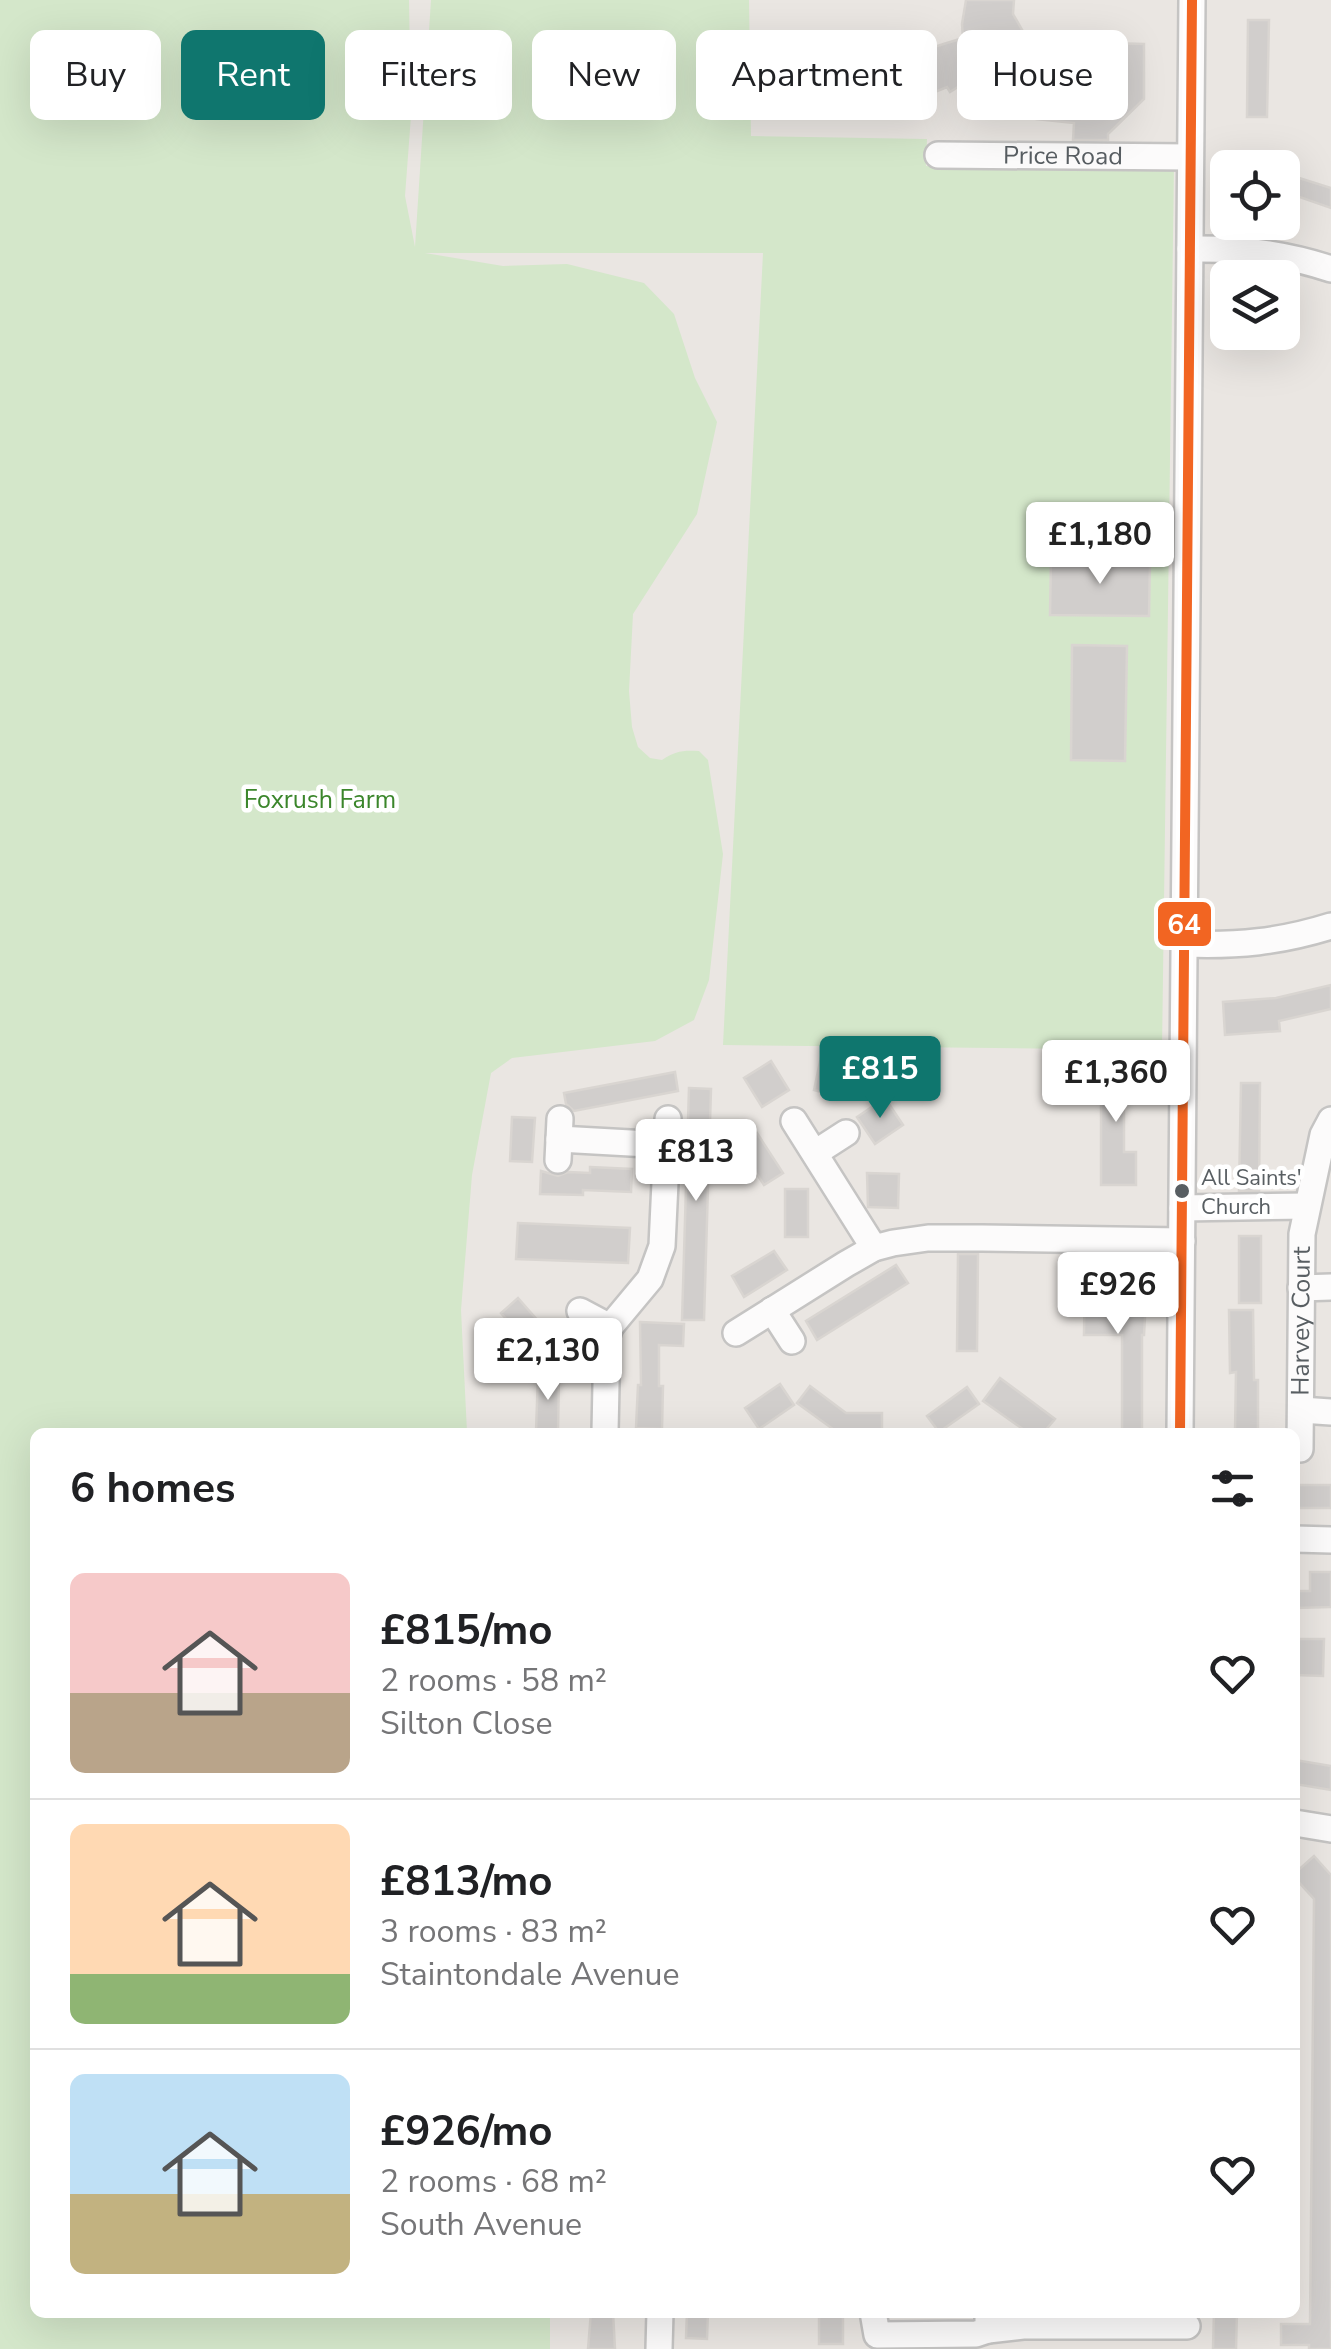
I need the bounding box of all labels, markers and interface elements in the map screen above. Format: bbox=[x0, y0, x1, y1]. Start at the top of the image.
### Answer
chip: Buy bbox=[30, 30, 161, 120]
chip: Rent bbox=[181, 30, 325, 120]
chip: Filters bbox=[345, 30, 512, 120]
chip: New bbox=[532, 30, 676, 120]
chip: Apartment bbox=[696, 30, 937, 120]
chip: House bbox=[957, 30, 1128, 120]
street label: Price Road bbox=[1003, 139, 1123, 173]
map controls bbox=[1210, 150, 1300, 350]
button: locate bbox=[1210, 150, 1300, 240]
button: layers bbox=[1210, 260, 1300, 350]
pin: £1,180 bbox=[1019, 502, 1181, 587]
text: £1,180 bbox=[1048, 513, 1152, 556]
park label: Foxrush Farm bbox=[244, 783, 396, 817]
line badge: 64 bbox=[1156, 900, 1213, 948]
text: 64 bbox=[1167, 906, 1201, 944]
pin: £815 bbox=[821, 1036, 939, 1121]
pin: £1,360 bbox=[1035, 1040, 1197, 1125]
text: £815 bbox=[842, 1047, 918, 1090]
text: £1,360 bbox=[1064, 1051, 1168, 1094]
pin: £813 bbox=[637, 1119, 755, 1204]
text: £813 bbox=[658, 1130, 734, 1173]
place label: All Saints' Church bbox=[1201, 1163, 1302, 1222]
marker: All Saints' Church bbox=[1172, 1181, 1192, 1201]
street label: Harvey Court bbox=[1283, 1246, 1319, 1396]
pin: £926 bbox=[1059, 1252, 1177, 1337]
text: £926 bbox=[1080, 1263, 1156, 1306]
pin: £2,130 bbox=[467, 1318, 629, 1403]
text: £2,130 bbox=[496, 1329, 600, 1372]
text: 6 homes bbox=[70, 1460, 235, 1517]
icon: filters bbox=[1205, 1461, 1260, 1516]
text: £815/mo bbox=[380, 1602, 552, 1659]
icon: home bbox=[150, 1613, 270, 1733]
icon: heart bbox=[1205, 1646, 1260, 1701]
text: 2 rooms · 58 m² bbox=[380, 1659, 607, 1702]
text: Silton Close bbox=[380, 1702, 553, 1745]
text: £813/mo bbox=[380, 1853, 552, 1910]
icon: home bbox=[150, 1864, 270, 1984]
icon: heart bbox=[1205, 1897, 1260, 1952]
text: 3 rooms · 83 m² bbox=[380, 1910, 607, 1953]
text: Staintondale Avenue bbox=[380, 1953, 679, 1996]
text: £926/mo bbox=[380, 2103, 552, 2160]
icon: home bbox=[150, 2114, 270, 2234]
icon: heart bbox=[1205, 2147, 1260, 2202]
text: 2 rooms · 68 m² bbox=[380, 2160, 607, 2203]
text: South Avenue bbox=[380, 2203, 582, 2246]

